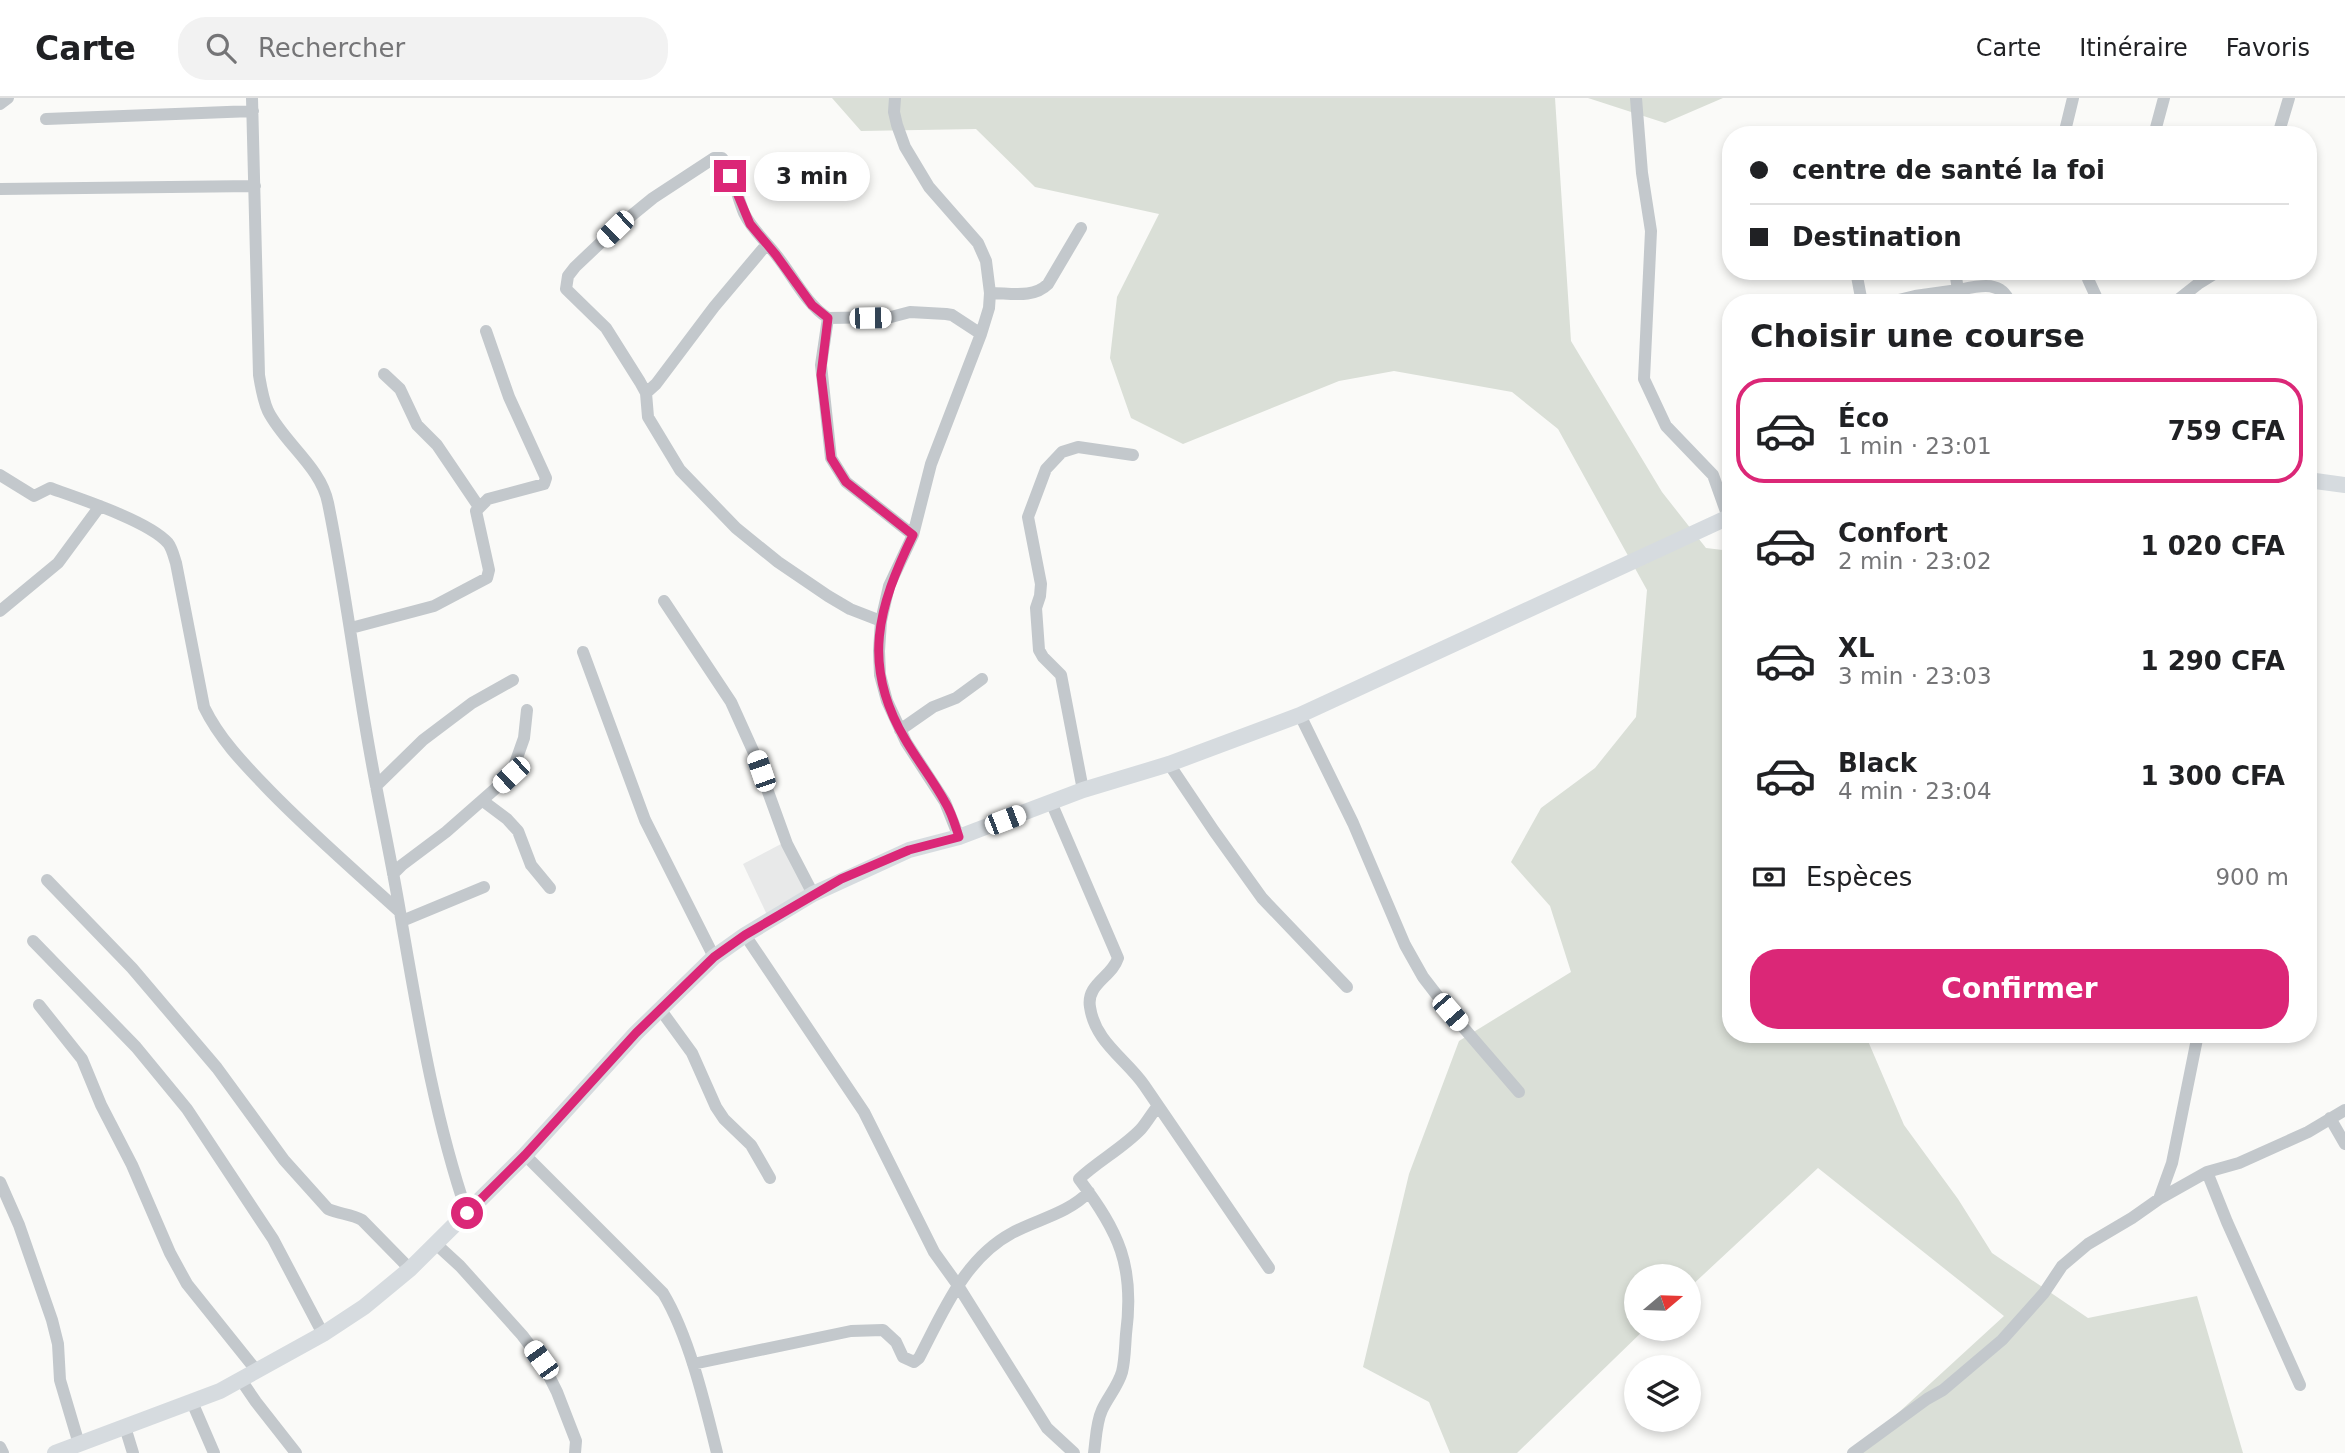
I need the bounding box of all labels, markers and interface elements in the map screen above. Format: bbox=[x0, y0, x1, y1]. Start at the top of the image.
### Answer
search box bbox=[178, 17, 668, 80]
text: Carte bbox=[35, 29, 136, 68]
icon: search bbox=[202, 29, 240, 67]
text: Rechercher bbox=[258, 33, 405, 63]
text: Carte bbox=[1976, 34, 2041, 62]
text: Itinéraire bbox=[2079, 34, 2188, 62]
text: Favoris bbox=[2226, 34, 2310, 62]
callout: 3 min bbox=[754, 152, 870, 200]
text: centre de santé la foi bbox=[1792, 155, 2105, 185]
route end bbox=[714, 160, 746, 192]
text: 3 min bbox=[776, 163, 848, 189]
car bbox=[593, 207, 638, 251]
text: Destination bbox=[1792, 222, 1962, 252]
car bbox=[849, 307, 892, 329]
text: Choisir une course bbox=[1750, 317, 2085, 355]
icon: car bbox=[1754, 399, 1817, 462]
text: Éco bbox=[1838, 403, 1889, 433]
text: 759 CFA bbox=[2168, 416, 2285, 446]
text: 1 min · 23:01 bbox=[1838, 433, 1992, 459]
icon: car bbox=[1754, 514, 1817, 577]
text: Confort bbox=[1838, 518, 1948, 548]
text: 1 020 CFA bbox=[2141, 531, 2285, 561]
text: 2 min · 23:02 bbox=[1838, 548, 1992, 574]
icon: car bbox=[1754, 629, 1817, 692]
text: XL bbox=[1838, 633, 1875, 663]
text: 1 290 CFA bbox=[2141, 646, 2285, 676]
text: 3 min · 23:03 bbox=[1838, 663, 1992, 689]
icon: car bbox=[1754, 744, 1817, 807]
car bbox=[745, 748, 778, 794]
text: Black bbox=[1838, 748, 1917, 778]
car bbox=[489, 753, 534, 797]
text: 1 300 CFA bbox=[2141, 761, 2285, 791]
text: 4 min · 23:04 bbox=[1838, 778, 1992, 804]
car bbox=[982, 803, 1029, 837]
icon: cash bbox=[1750, 858, 1788, 896]
text: Espèces bbox=[1806, 862, 1912, 892]
text: 900 m bbox=[2215, 864, 2289, 890]
button: Confirmer bbox=[1750, 949, 2289, 1029]
car bbox=[1429, 989, 1472, 1035]
route start bbox=[451, 1197, 483, 1229]
north arrow bbox=[1624, 1264, 1701, 1340]
map controls bbox=[1624, 1264, 1701, 1432]
car bbox=[521, 1337, 562, 1383]
button: layers bbox=[1624, 1355, 1701, 1432]

